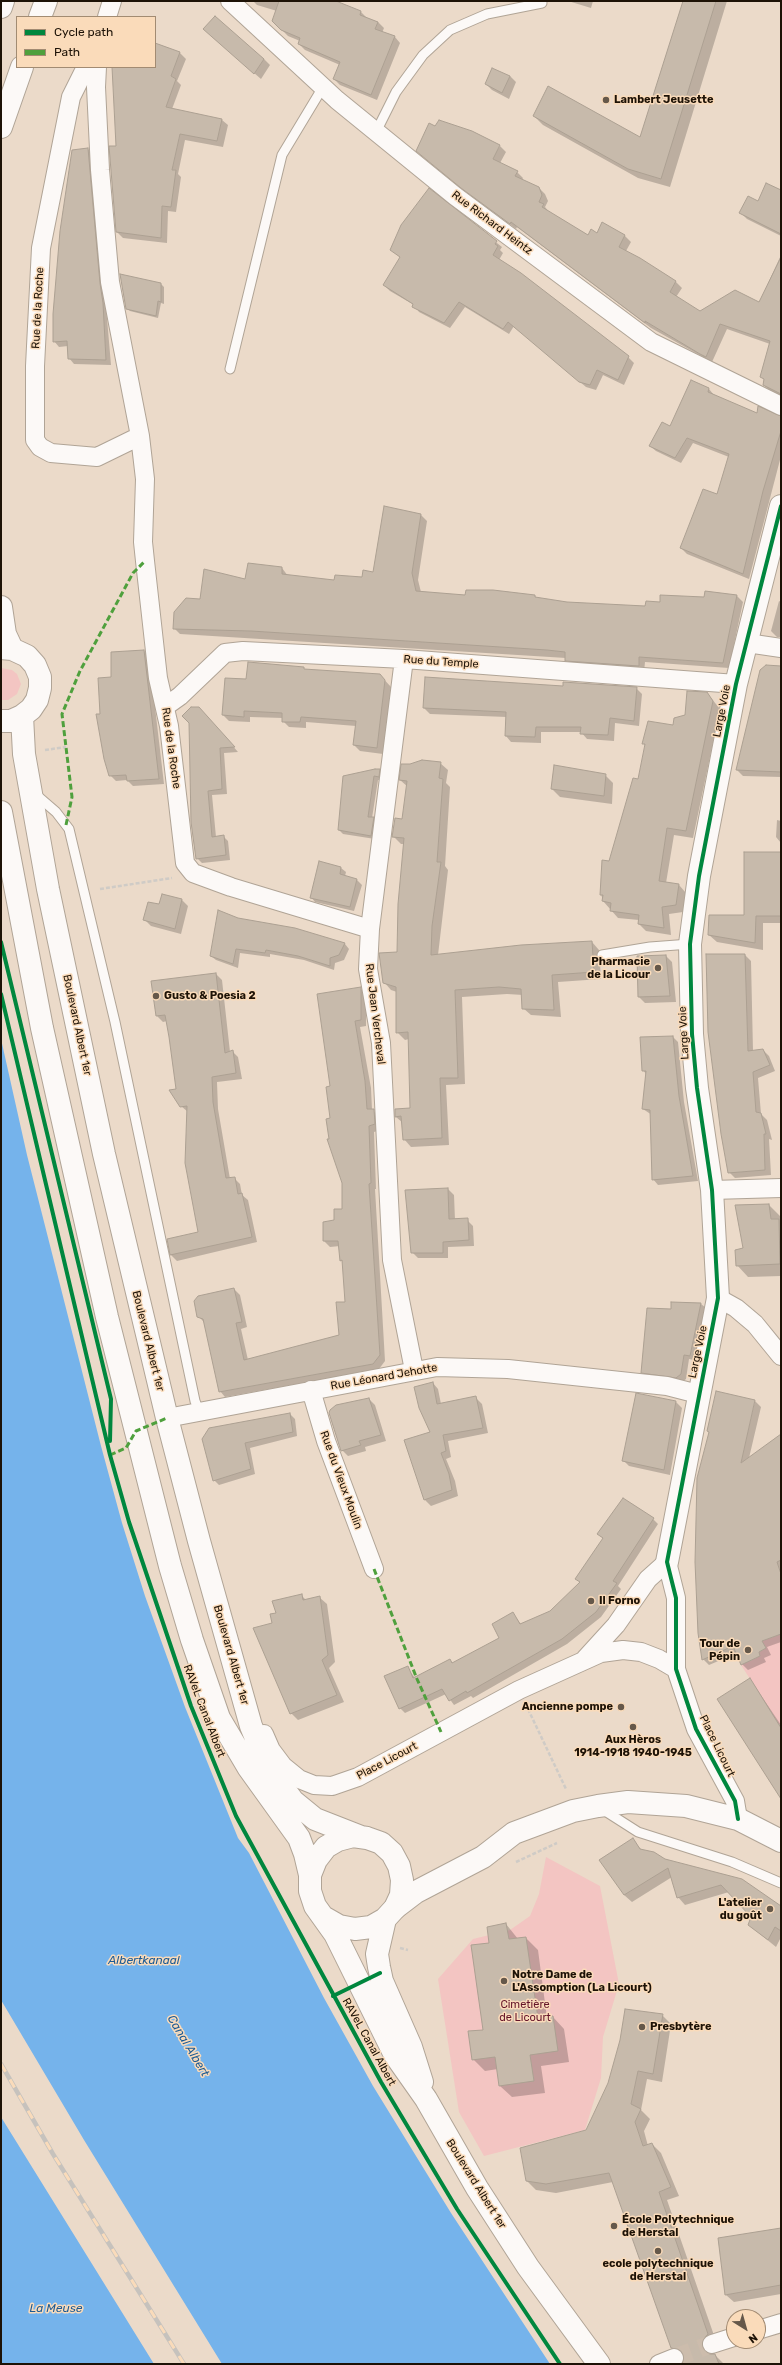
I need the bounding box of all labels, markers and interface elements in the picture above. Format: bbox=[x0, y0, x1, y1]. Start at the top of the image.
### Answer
legend bbox=[16, 16, 156, 68]
text: Cycle path bbox=[54, 25, 113, 39]
text: Path bbox=[54, 45, 80, 59]
place label: Lambert Jeusette bbox=[614, 93, 713, 107]
marker: Lambert Jeusette bbox=[601, 95, 611, 105]
street label: Rue Richard Heintz bbox=[449, 188, 535, 258]
street label: Rue de la Roche bbox=[29, 267, 47, 349]
street label: Rue du Temple bbox=[403, 653, 479, 671]
street label: Large Voie bbox=[710, 683, 734, 739]
street label: Rue de la Roche bbox=[159, 707, 183, 789]
place label: Pharmacie de la Licour bbox=[587, 955, 650, 981]
street label: Rue Jean Vercheval bbox=[362, 963, 388, 1065]
marker: Pharmacie de la Licour bbox=[653, 963, 663, 973]
street label: Boulevard Albert 1er bbox=[60, 973, 94, 1077]
place label: Gusto & Poesia 2 bbox=[164, 989, 256, 1003]
marker: Gusto & Poesia 2 bbox=[151, 991, 161, 1001]
street label: Large Voie bbox=[676, 1006, 692, 1060]
street label: Boulevard Albert 1er bbox=[129, 1289, 167, 1393]
street label: Large Voie bbox=[686, 1324, 710, 1380]
street label: Rue Léonard Jehotte bbox=[330, 1361, 438, 1393]
street label: Rue du Vieux Moulin bbox=[317, 1429, 365, 1531]
place label: Il Forno bbox=[599, 1594, 640, 1608]
marker: Il Forno bbox=[586, 1596, 596, 1606]
street label: Boulevard Albert 1er bbox=[210, 1604, 252, 1706]
place label: Tour de Pépin bbox=[699, 1637, 740, 1663]
marker: Tour de Pépin bbox=[743, 1645, 753, 1655]
street label: RAVeL Canal Albert bbox=[180, 1663, 228, 1759]
place label: Ancienne pompe bbox=[522, 1700, 613, 1714]
marker: Ancienne pompe bbox=[616, 1702, 626, 1712]
street label: Place Licourt bbox=[696, 1713, 738, 1779]
marker: Aux Hèros 1914-1918 1940-1945 bbox=[628, 1722, 638, 1732]
place label: Aux Hèros 1914-1918 1940-1945 bbox=[574, 1733, 692, 1759]
street label: Place Licourt bbox=[354, 1739, 420, 1783]
place label: L'atelier du goût bbox=[718, 1896, 762, 1922]
marker: L'atelier du goût bbox=[765, 1904, 775, 1914]
water label: Albertkanaal bbox=[108, 1954, 180, 1968]
place label: Notre Dame de L'Assomption (La Licourt) bbox=[512, 1968, 652, 1994]
marker: Notre Dame de L'Assomption (La Licourt) bbox=[499, 1976, 509, 1986]
street label: RAVeL Canal Albert bbox=[339, 1996, 399, 2088]
park label: Cimetière de Licourt bbox=[499, 1998, 551, 2024]
water label: Canal Albert bbox=[164, 2013, 212, 2079]
place label: Presbytère bbox=[650, 2020, 711, 2034]
marker: Presbytère bbox=[637, 2022, 647, 2032]
street label: Boulevard Albert 1er bbox=[443, 2137, 509, 2231]
place label: École Polytechnique de Herstal bbox=[622, 2213, 734, 2239]
marker: École Polytechnique de Herstal bbox=[609, 2221, 619, 2231]
marker: ecole polytechnique de Herstal bbox=[653, 2246, 663, 2256]
place label: ecole polytechnique de Herstal bbox=[602, 2257, 714, 2283]
water label: La Meuse bbox=[29, 2302, 83, 2316]
north arrow bbox=[726, 2309, 766, 2349]
text: N bbox=[746, 2331, 760, 2346]

